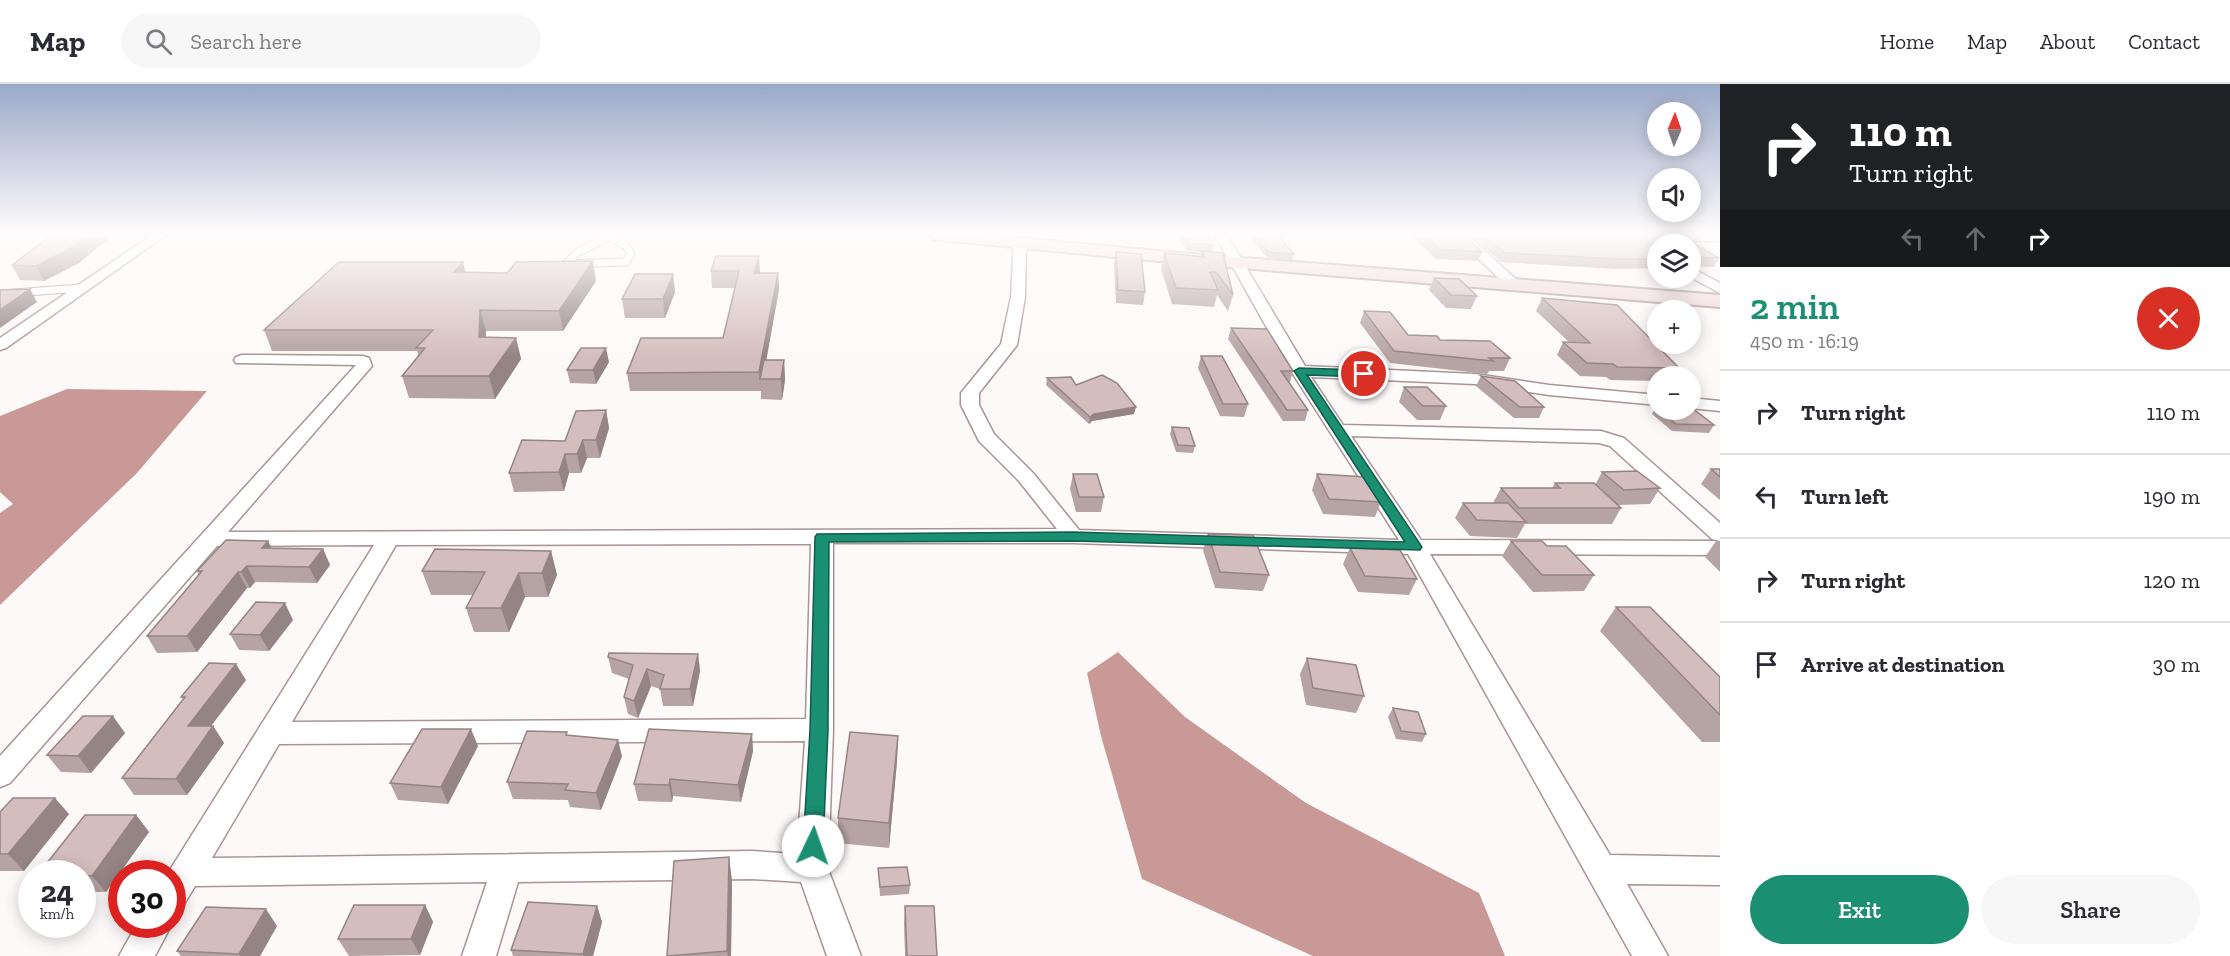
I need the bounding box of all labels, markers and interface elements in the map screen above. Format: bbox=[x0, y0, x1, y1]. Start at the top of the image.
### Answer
search box bbox=[121, 14, 541, 68]
text: Map bbox=[30, 25, 85, 58]
icon: search bbox=[142, 25, 175, 58]
text: Search here bbox=[190, 28, 302, 55]
text: Home bbox=[1880, 29, 1934, 54]
text: Map bbox=[1967, 29, 2007, 54]
text: About bbox=[2040, 29, 2095, 54]
text: Contact bbox=[2128, 29, 2200, 54]
north arrow bbox=[1647, 102, 1701, 156]
map controls bbox=[1647, 102, 1701, 420]
text: 110 m bbox=[1849, 106, 1952, 157]
icon: right bbox=[1750, 108, 1828, 186]
text: Turn right bbox=[1849, 157, 1973, 189]
button: sound bbox=[1647, 168, 1701, 222]
icon: left bbox=[1896, 222, 1929, 255]
icon: ahead bbox=[1959, 222, 1992, 255]
icon: right bbox=[2022, 222, 2055, 255]
button: layers bbox=[1647, 234, 1701, 288]
text: 2 min bbox=[1750, 285, 1839, 328]
button: close bbox=[2137, 287, 2200, 350]
button: + bbox=[1647, 300, 1701, 354]
text: 450 m · 16:19 bbox=[1750, 329, 1859, 353]
pin bbox=[1338, 348, 1389, 399]
icon: arrive bbox=[1347, 357, 1380, 390]
button: − bbox=[1647, 366, 1701, 420]
icon: right bbox=[1750, 396, 1783, 429]
text: Turn right bbox=[1801, 399, 1905, 426]
text: 110 m bbox=[2146, 399, 2200, 426]
icon: left bbox=[1750, 480, 1783, 513]
text: Turn left bbox=[1801, 483, 1888, 510]
text: 190 m bbox=[2143, 483, 2200, 510]
icon: right bbox=[1750, 564, 1783, 597]
text: Turn right bbox=[1801, 567, 1905, 594]
text: 120 m bbox=[2144, 567, 2200, 594]
icon: arrive bbox=[1750, 648, 1783, 681]
text: Arrive at destination bbox=[1801, 651, 2004, 678]
text: 30 m bbox=[2153, 651, 2200, 678]
position arrow bbox=[781, 814, 845, 878]
speed limit sign: 30 bbox=[108, 860, 186, 938]
text: 24 bbox=[40, 874, 74, 910]
button: Exit bbox=[1750, 875, 1969, 944]
button: Share bbox=[1981, 875, 2200, 944]
text: km/h bbox=[40, 905, 74, 923]

